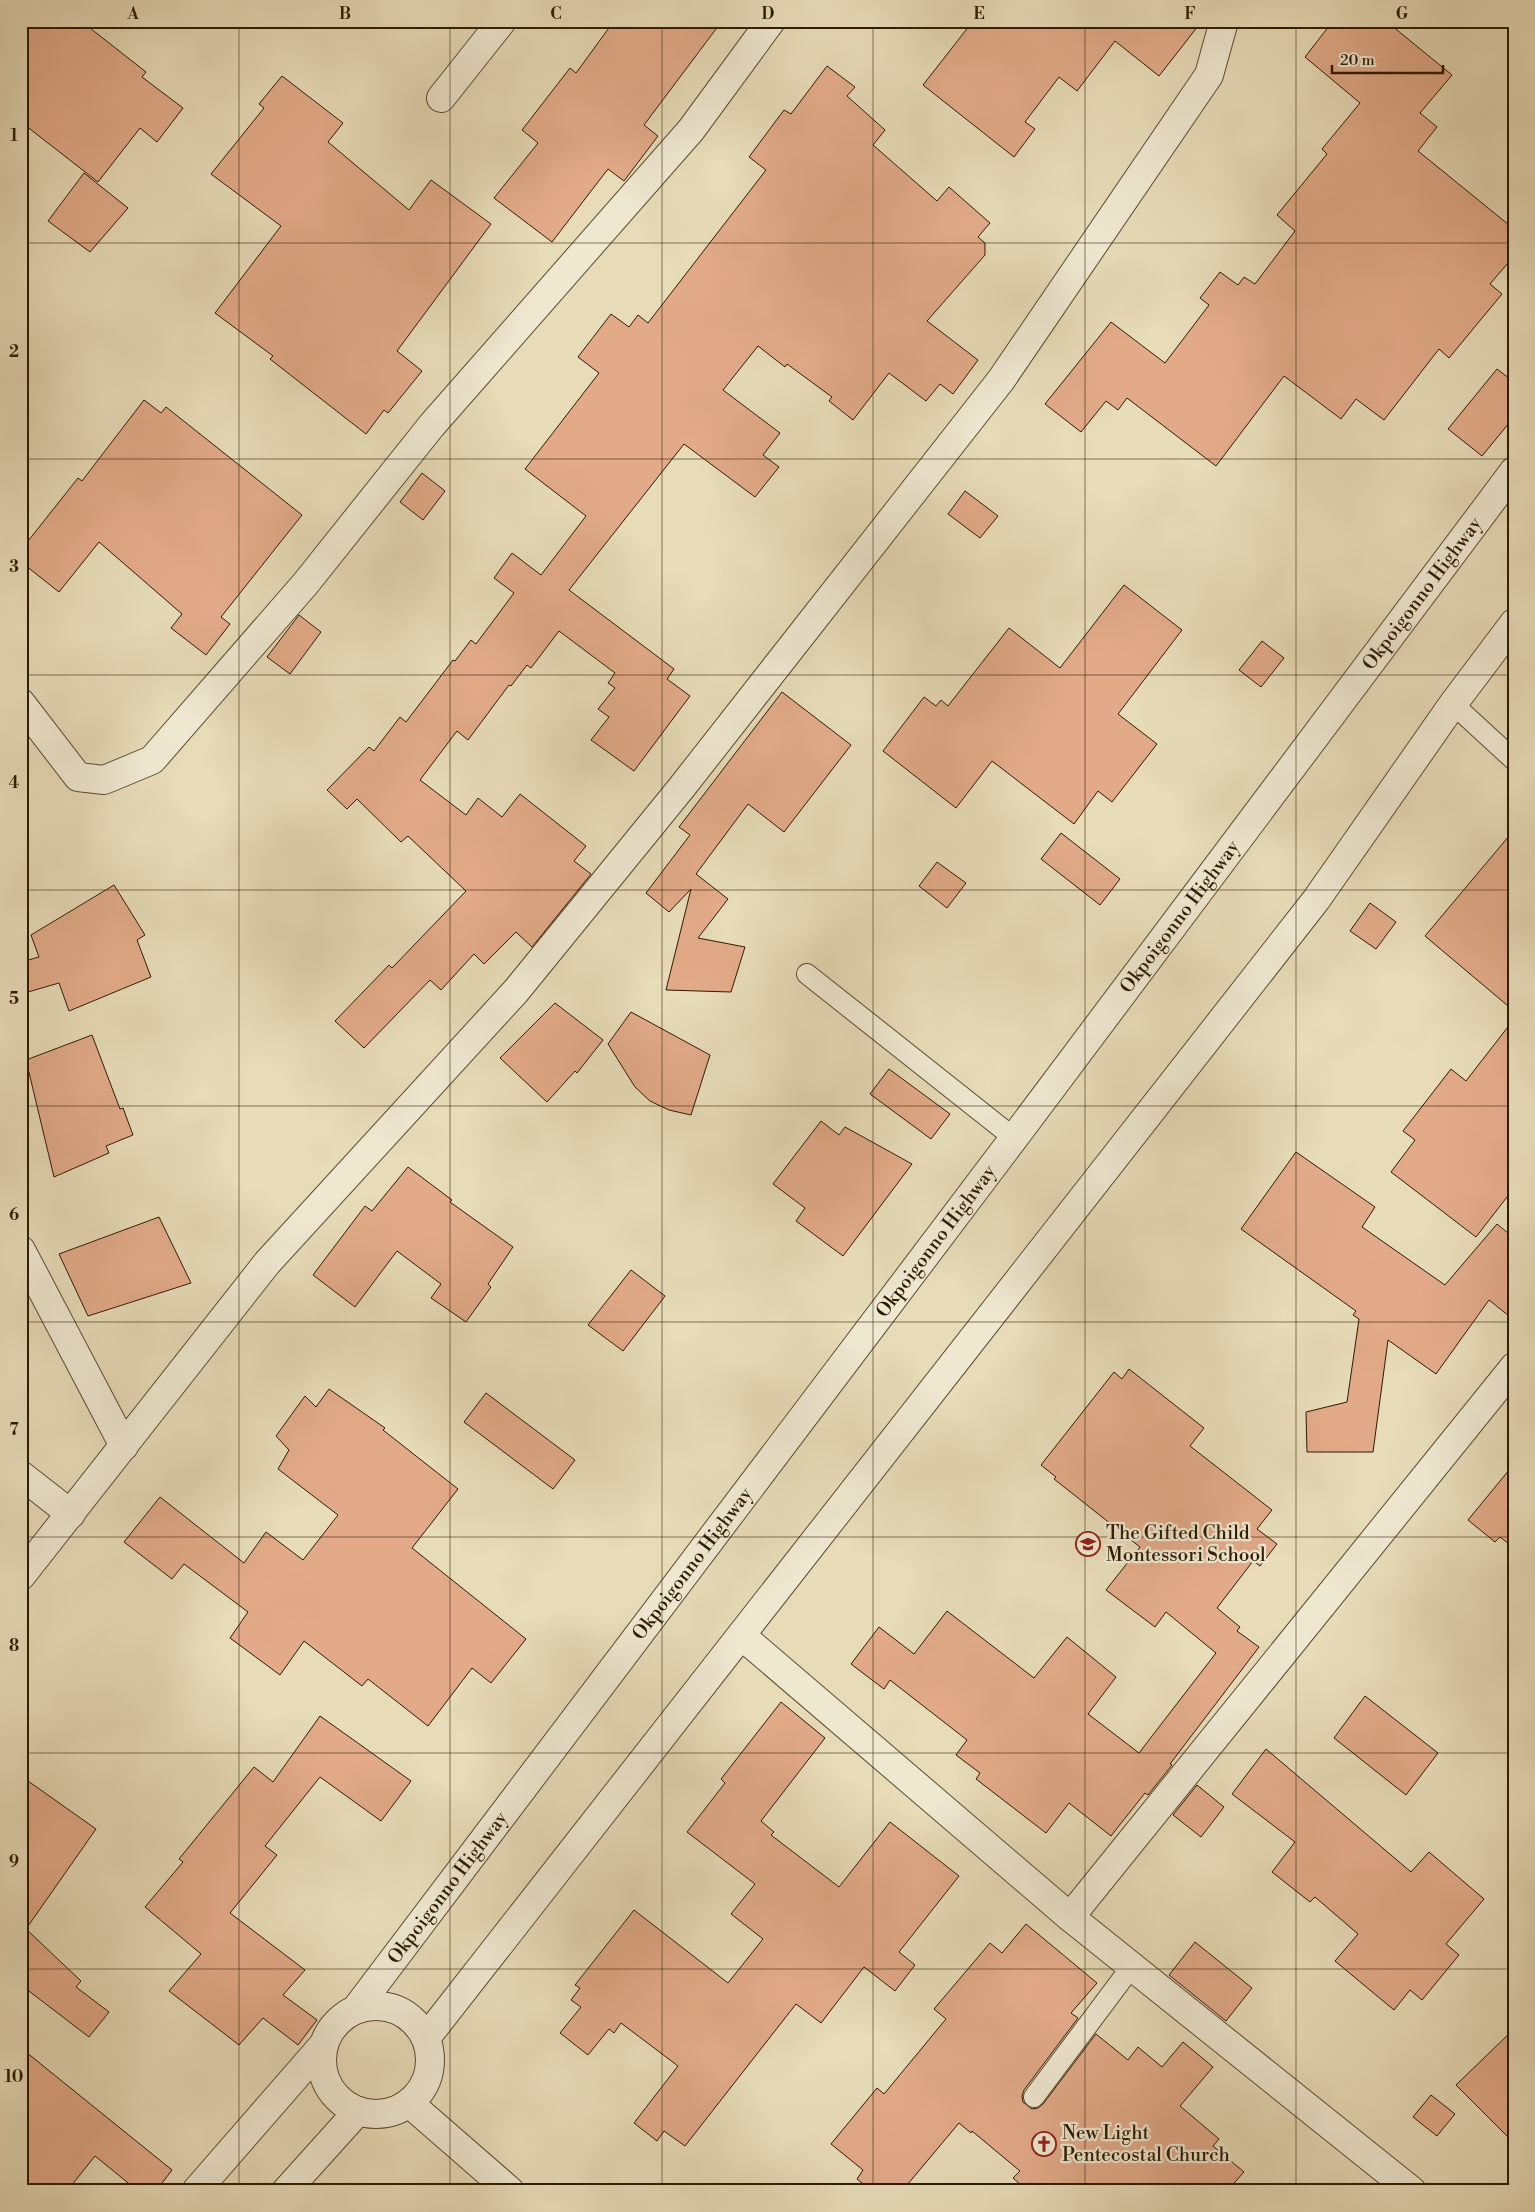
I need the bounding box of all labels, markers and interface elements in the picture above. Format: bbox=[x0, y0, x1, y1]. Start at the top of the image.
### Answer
text: A bbox=[126, 4, 139, 24]
text: B bbox=[339, 4, 351, 24]
text: C bbox=[550, 4, 562, 24]
text: D bbox=[762, 4, 775, 24]
text: E bbox=[973, 4, 985, 24]
text: F bbox=[1184, 4, 1196, 24]
text: G bbox=[1396, 4, 1409, 24]
scale bar bbox=[1332, 42, 1444, 74]
text: 20 m bbox=[1340, 51, 1375, 70]
text: 1 bbox=[10, 126, 18, 146]
text: 2 bbox=[9, 342, 19, 362]
street label: Okpoigonno Highway bbox=[1357, 512, 1488, 675]
text: 3 bbox=[9, 557, 19, 577]
text: 4 bbox=[9, 773, 20, 793]
street label: Okpoigonno Highway bbox=[1115, 835, 1245, 998]
text: 5 bbox=[9, 989, 19, 1009]
street label: Okpoigonno Highway bbox=[871, 1160, 1002, 1322]
text: 6 bbox=[9, 1205, 19, 1225]
text: 7 bbox=[9, 1420, 19, 1440]
street label: Okpoigonno Highway bbox=[627, 1482, 758, 1645]
place label: The Gifted Child Montessori School bbox=[1106, 1521, 1266, 1567]
school or university icon: The Gifted Child Montessori School bbox=[1075, 1531, 1101, 1557]
text: 8 bbox=[9, 1636, 19, 1656]
street label: Okpoigonno Highway bbox=[382, 1806, 513, 1969]
text: 9 bbox=[9, 1852, 19, 1872]
text: 10 bbox=[5, 2067, 23, 2087]
place label: New Light Pentecostal Church bbox=[1062, 2121, 1230, 2167]
church icon: New Light Pentecostal Church bbox=[1031, 2131, 1057, 2157]

